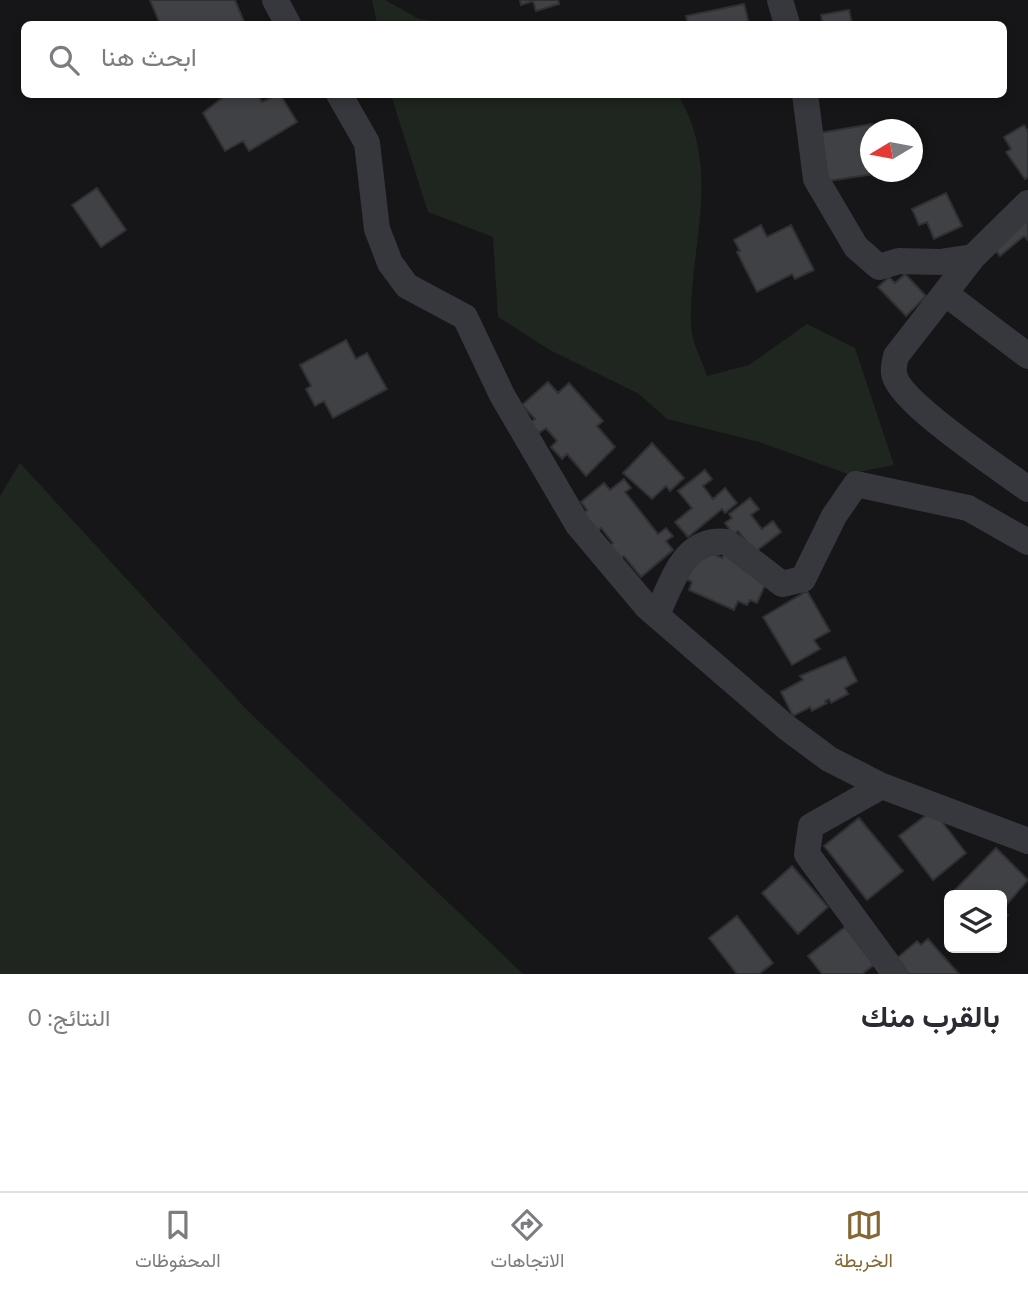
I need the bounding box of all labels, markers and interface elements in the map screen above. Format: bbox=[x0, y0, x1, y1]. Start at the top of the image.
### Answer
search box bbox=[21, 21, 1007, 98]
text: ابحث هنا bbox=[101, 40, 197, 72]
icon: search bbox=[45, 41, 83, 79]
north arrow bbox=[860, 119, 923, 182]
map controls bbox=[944, 890, 1007, 953]
button: layers bbox=[944, 890, 1007, 953]
text: بالقرب منك bbox=[861, 997, 1000, 1033]
text: النتائج: 0 bbox=[28, 1003, 110, 1031]
tab: المحفوظات bbox=[135, 1206, 221, 1277]
tab: الاتجاهات bbox=[491, 1206, 564, 1277]
tab: الخريطة bbox=[834, 1206, 893, 1277]

